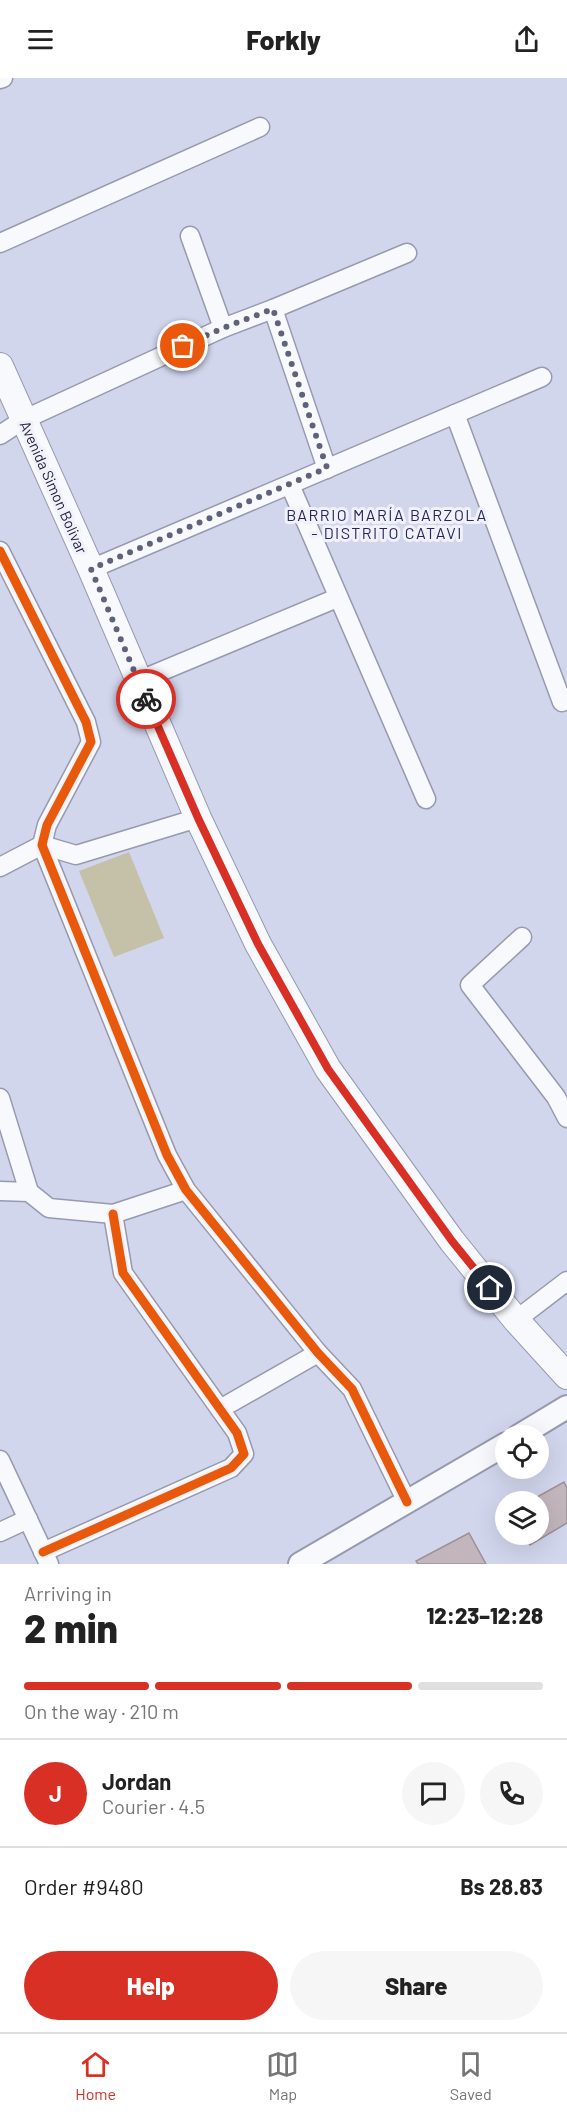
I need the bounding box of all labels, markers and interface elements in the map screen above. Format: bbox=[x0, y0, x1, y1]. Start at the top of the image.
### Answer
icon: menu bbox=[24, 23, 57, 56]
text: Forkly bbox=[246, 23, 321, 55]
icon: share bbox=[510, 23, 543, 56]
pin bbox=[157, 320, 208, 371]
icon: bag bbox=[166, 329, 199, 362]
street label: Avenida Simon Bolivar bbox=[17, 418, 92, 557]
district label: BARRIO MARÍA BARZOLA - DISTRITO CATAVI bbox=[286, 505, 488, 542]
courier bbox=[116, 669, 176, 729]
icon: bike bbox=[130, 683, 163, 716]
pin bbox=[464, 1262, 515, 1313]
icon: home bbox=[473, 1271, 506, 1304]
map controls bbox=[495, 1425, 549, 1545]
button: locate bbox=[495, 1425, 549, 1479]
button: layers bbox=[495, 1491, 549, 1545]
text: Arriving in bbox=[24, 1581, 112, 1605]
text: 12:23–12:28 bbox=[427, 1602, 543, 1628]
text: 2 min bbox=[24, 1604, 118, 1651]
text: On the way · 210 m bbox=[24, 1699, 179, 1723]
button: chat bbox=[402, 1762, 465, 1825]
button: phone bbox=[480, 1762, 543, 1825]
text: Jordan bbox=[102, 1768, 171, 1794]
text: J bbox=[49, 1780, 62, 1806]
text: Courier · 4.5 bbox=[102, 1794, 205, 1818]
text: Order #9480 bbox=[24, 1873, 144, 1899]
text: Bs 28.83 bbox=[460, 1873, 543, 1899]
button: Help bbox=[24, 1951, 278, 2020]
button: Share bbox=[290, 1951, 543, 2020]
tab: Home bbox=[75, 2048, 116, 2103]
tab: Map bbox=[266, 2048, 299, 2103]
tab: Saved bbox=[450, 2048, 492, 2103]

